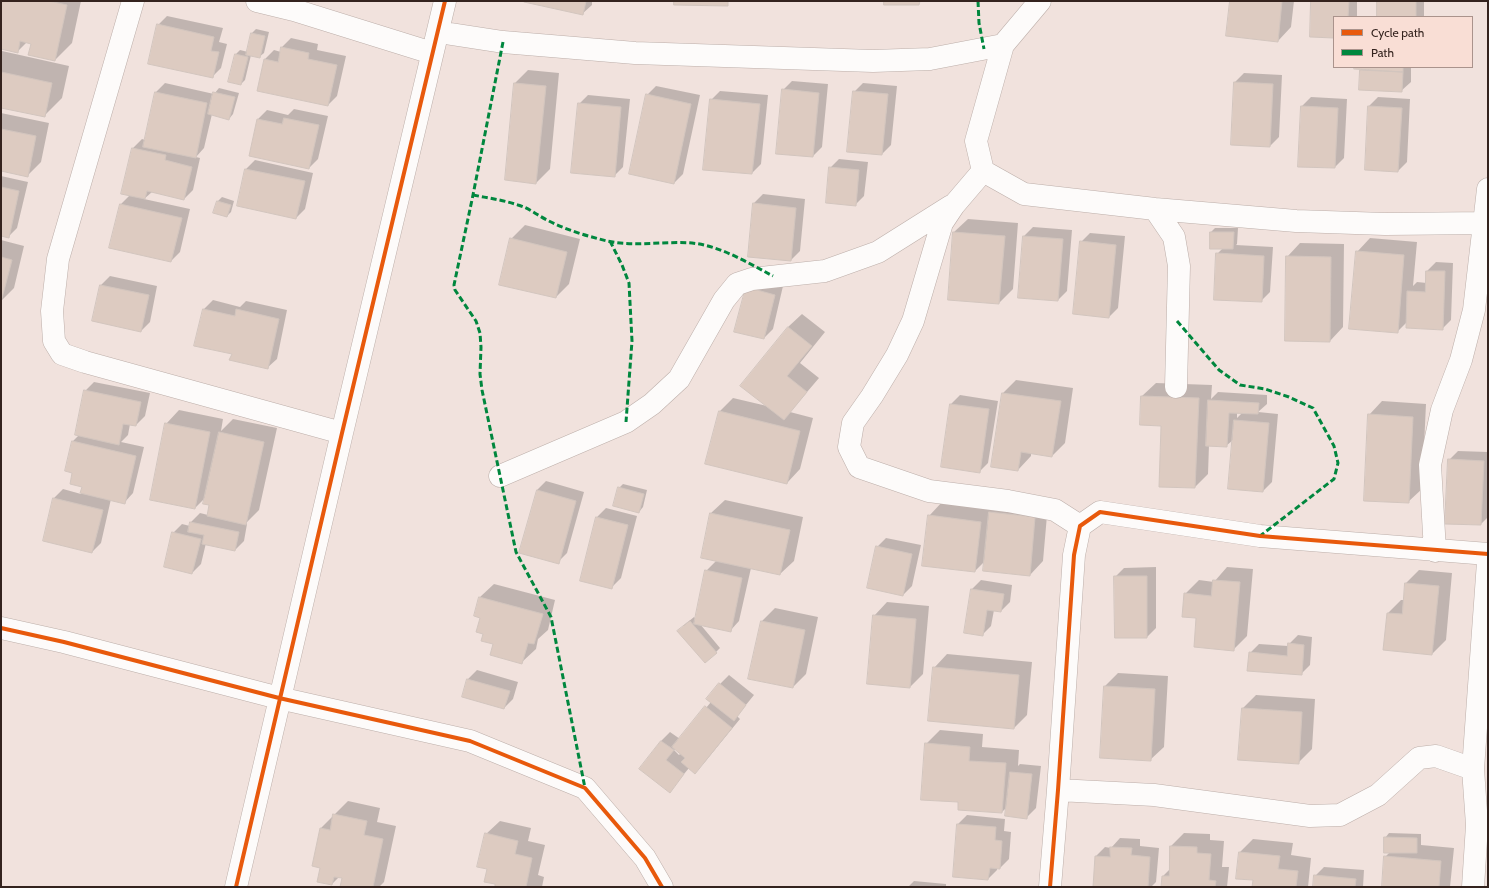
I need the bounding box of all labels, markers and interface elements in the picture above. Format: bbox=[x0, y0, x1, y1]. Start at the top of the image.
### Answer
legend bbox=[1333, 16, 1473, 68]
text: Cycle path bbox=[1371, 25, 1424, 40]
text: Path bbox=[1371, 45, 1394, 60]

